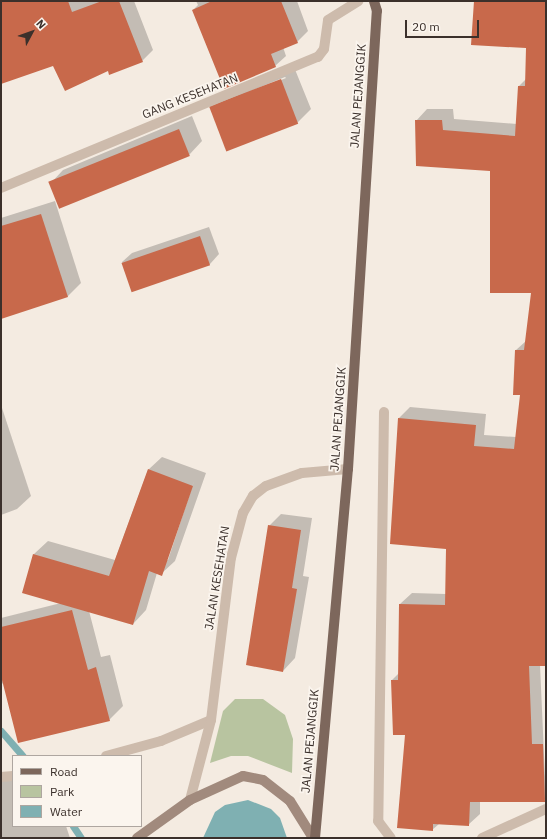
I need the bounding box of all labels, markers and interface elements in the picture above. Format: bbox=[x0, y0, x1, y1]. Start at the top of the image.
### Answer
north arrow bbox=[12, 12, 52, 52]
scale bar bbox=[407, 12, 481, 38]
text: N bbox=[33, 17, 49, 32]
text: 20 m bbox=[412, 19, 440, 34]
street label: JALAN PEJANGGIK bbox=[347, 43, 369, 149]
street label: GANG KESEHATAN bbox=[140, 70, 240, 122]
street label: JALAN PEJANGGIK bbox=[327, 366, 349, 472]
street label: JALAN KESEHATAN bbox=[202, 525, 232, 631]
street label: JALAN PEJANGGIK bbox=[298, 688, 322, 794]
legend bbox=[12, 755, 142, 827]
text: Road bbox=[50, 764, 78, 779]
text: Park bbox=[50, 784, 74, 799]
text: Water bbox=[50, 804, 82, 819]

